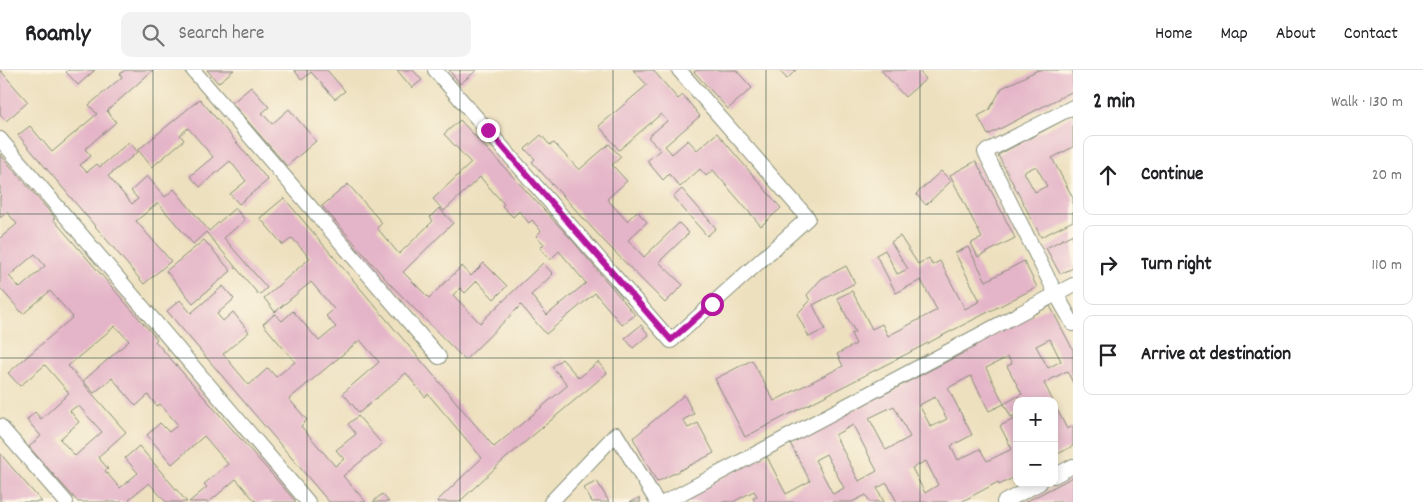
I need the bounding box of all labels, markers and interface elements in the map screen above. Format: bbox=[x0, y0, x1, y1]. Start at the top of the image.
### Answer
search box bbox=[121, 12, 471, 57]
text: Roamly bbox=[25, 18, 91, 52]
icon: search bbox=[139, 21, 167, 49]
text: Search here bbox=[179, 21, 264, 48]
text: Home bbox=[1155, 22, 1192, 47]
text: Map bbox=[1220, 22, 1248, 47]
text: About bbox=[1276, 22, 1316, 47]
text: Contact bbox=[1344, 22, 1398, 47]
text: 2 min bbox=[1093, 88, 1135, 118]
text: Walk · 130 m bbox=[1331, 91, 1403, 114]
route end bbox=[477, 119, 500, 142]
icon: ahead bbox=[1094, 161, 1122, 189]
text: Continue bbox=[1141, 162, 1203, 189]
text: 20 m bbox=[1372, 164, 1402, 187]
icon: right bbox=[1094, 251, 1122, 279]
text: Turn right bbox=[1141, 252, 1212, 279]
text: 110 m bbox=[1372, 254, 1402, 277]
route start bbox=[701, 293, 724, 316]
icon: arrive bbox=[1094, 341, 1122, 369]
text: Arrive at destination bbox=[1141, 342, 1291, 369]
map controls bbox=[1013, 397, 1058, 487]
button: + bbox=[1013, 397, 1058, 442]
button: − bbox=[1013, 442, 1058, 487]

